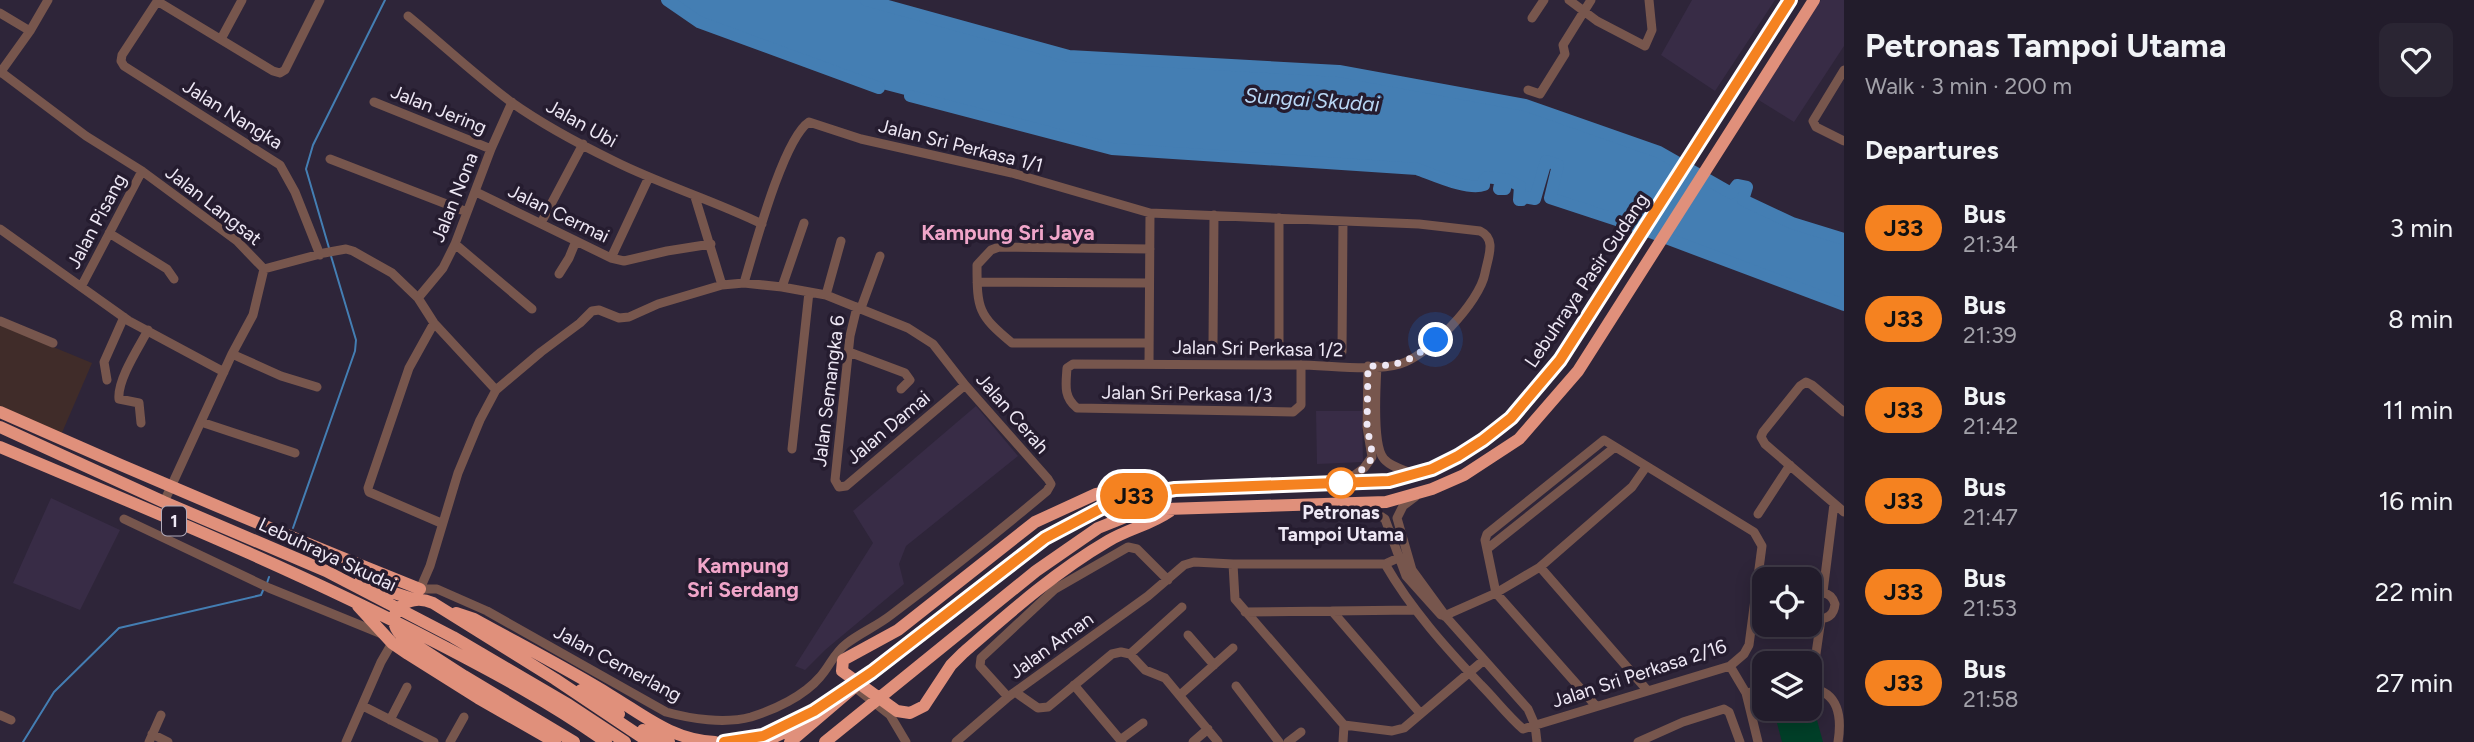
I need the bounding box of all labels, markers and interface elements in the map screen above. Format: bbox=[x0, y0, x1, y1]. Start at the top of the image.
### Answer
button: heart bbox=[2379, 23, 2453, 97]
text: Petronas Tampoi Utama bbox=[1865, 26, 2226, 65]
text: Walk · 3 min · 200 m bbox=[1865, 72, 2072, 100]
street label: Jalan Nangka bbox=[179, 75, 287, 154]
street label: Jalan Jering bbox=[388, 80, 490, 139]
water label: Sungai Skudai bbox=[1244, 82, 1381, 117]
street label: Jalan Ubi bbox=[542, 95, 621, 152]
street label: Jalan Sri Perkasa 1/1 bbox=[876, 114, 1045, 177]
text: Departures bbox=[1865, 134, 1999, 166]
street label: Jalan Nona bbox=[426, 149, 483, 245]
street label: Jalan Langsat bbox=[161, 161, 266, 250]
street label: Jalan Pisang bbox=[62, 170, 131, 273]
street label: Jalan Cermai bbox=[505, 179, 613, 248]
street label: Lebuhraya Pasir Gudang bbox=[1520, 189, 1653, 372]
text: Bus bbox=[1963, 198, 2006, 230]
text: 3 min bbox=[2390, 212, 2453, 244]
text: J33 bbox=[1884, 213, 1923, 242]
district label: Kampung Sri Jaya bbox=[921, 220, 1095, 245]
text: 21:34 bbox=[1963, 230, 2018, 258]
text: Bus bbox=[1963, 289, 2006, 321]
text: 8 min bbox=[2388, 303, 2453, 335]
text: J33 bbox=[1884, 304, 1923, 333]
street label: Jalan Semangka 6 bbox=[808, 314, 849, 468]
text: 21:39 bbox=[1963, 321, 2017, 349]
your location bbox=[1418, 322, 1453, 357]
street label: Jalan Sri Perkasa 1/2 bbox=[1172, 336, 1344, 361]
street label: Jalan Cerah bbox=[971, 368, 1054, 458]
text: Bus bbox=[1963, 380, 2006, 412]
street label: Jalan Sri Perkasa 1/3 bbox=[1101, 381, 1273, 406]
street label: Jalan Damai bbox=[842, 386, 935, 469]
text: 11 min bbox=[2382, 394, 2453, 426]
text: J33 bbox=[1884, 395, 1923, 424]
text: 21:42 bbox=[1963, 412, 2018, 440]
marker: Petronas Tampoi Utama bbox=[1326, 468, 1356, 498]
text: Bus bbox=[1963, 471, 2006, 503]
line badge: J33 bbox=[1094, 473, 1174, 519]
text: J33 bbox=[1114, 481, 1154, 510]
text: 16 min bbox=[2378, 485, 2453, 517]
text: J33 bbox=[1884, 486, 1923, 515]
place label: Petronas Tampoi Utama bbox=[1278, 501, 1404, 546]
text: 21:47 bbox=[1963, 503, 2018, 531]
road number: 1 bbox=[162, 506, 186, 536]
street label: Lebuhraya Skudai bbox=[255, 512, 400, 596]
district label: Kampung Sri Serdang bbox=[687, 553, 799, 602]
text: Bus bbox=[1963, 562, 2006, 594]
map controls bbox=[1752, 567, 1822, 721]
button: locate bbox=[1752, 567, 1822, 637]
text: 22 min bbox=[2375, 576, 2453, 608]
text: J33 bbox=[1884, 577, 1923, 606]
text: 21:53 bbox=[1963, 594, 2017, 622]
street label: Jalan Aman bbox=[1005, 607, 1098, 684]
street label: Jalan Cemerlang bbox=[550, 620, 686, 707]
street label: Jalan Sri Perkasa 2/16 bbox=[1549, 634, 1729, 713]
button: layers bbox=[1752, 651, 1822, 721]
text: Bus bbox=[1963, 653, 2006, 685]
text: 27 min bbox=[2375, 667, 2453, 699]
text: J33 bbox=[1884, 668, 1923, 697]
text: 21:58 bbox=[1963, 685, 2019, 713]

